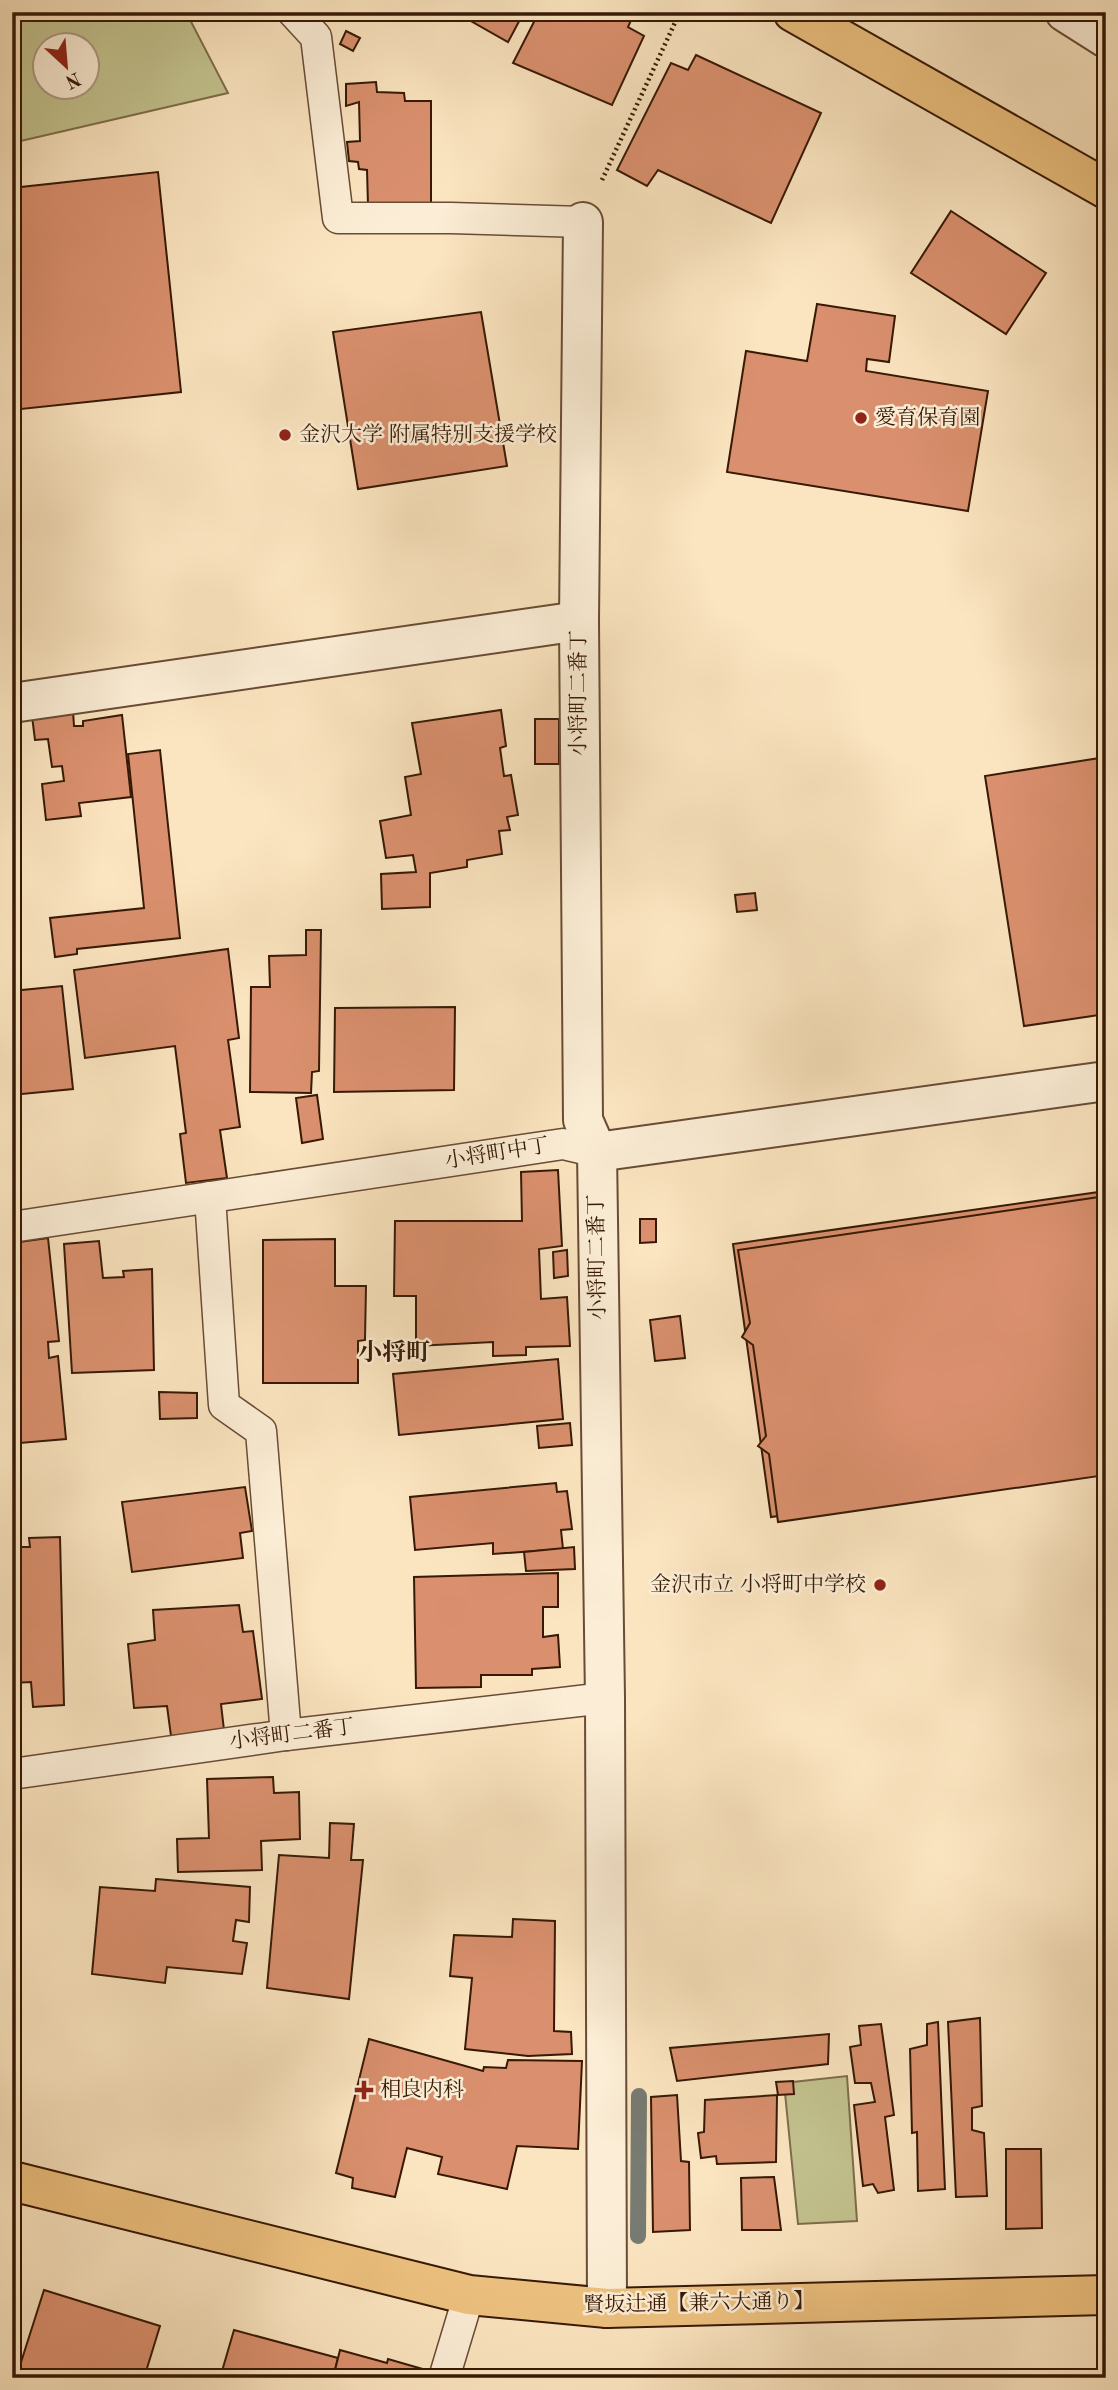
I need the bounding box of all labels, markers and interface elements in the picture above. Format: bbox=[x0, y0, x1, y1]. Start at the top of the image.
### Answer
north arrow bbox=[32, 32, 102, 102]
text: N bbox=[61, 67, 83, 91]
place label: 愛育保育園 bbox=[875, 406, 980, 429]
marker: 愛育保育園 bbox=[853, 410, 869, 426]
place label: 金沢大学 附属特別支援学校 bbox=[299, 423, 557, 446]
marker: 金沢大学 附属特別支援学校 bbox=[277, 427, 293, 443]
street label: 小将町二番丁 bbox=[567, 630, 590, 756]
street label: 小将町中丁 bbox=[443, 1133, 550, 1173]
street label: 小将町二番丁 bbox=[584, 1194, 610, 1320]
district label: 小将町 bbox=[358, 1339, 430, 1366]
place label: 金沢市立 小将町中学校 bbox=[650, 1573, 866, 1596]
marker: 金沢市立 小将町中学校 bbox=[872, 1577, 888, 1593]
street label: 小将町二番丁 bbox=[228, 1715, 356, 1753]
place label: 相良内科 bbox=[380, 2078, 464, 2101]
marker: 相良内科 bbox=[354, 2080, 374, 2100]
street label: 賢坂辻通【兼六大通り】 bbox=[583, 2289, 815, 2317]

